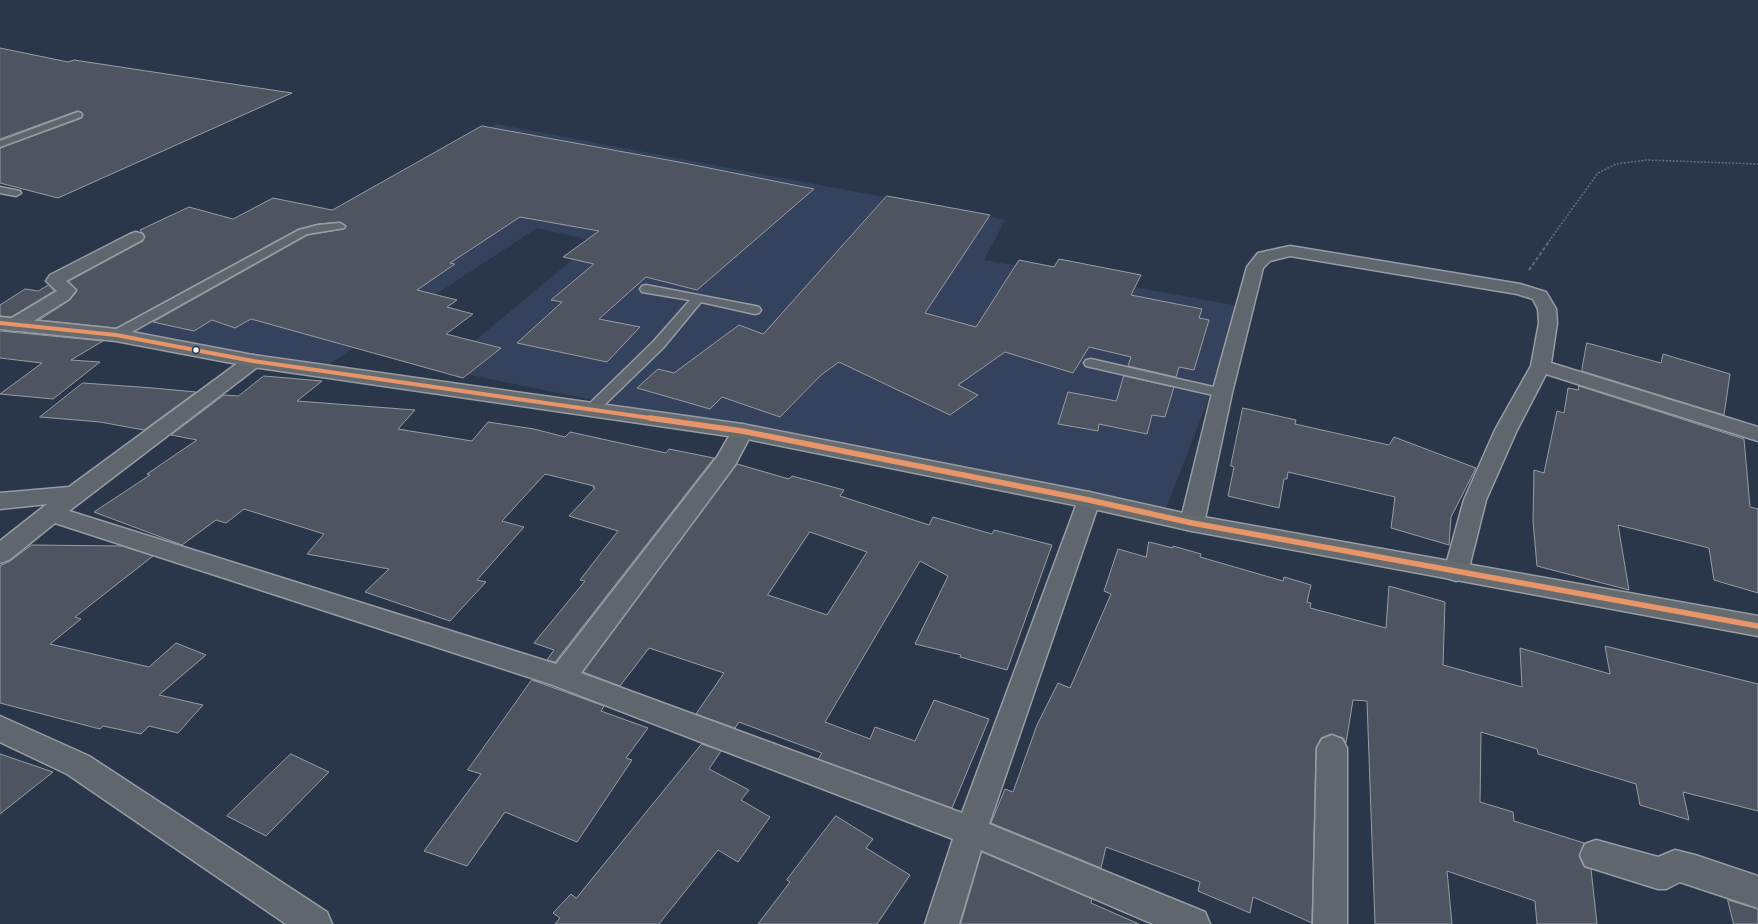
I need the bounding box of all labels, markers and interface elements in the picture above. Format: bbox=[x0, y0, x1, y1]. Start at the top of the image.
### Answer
unlabelled marker bbox=[191, 345, 201, 355]

